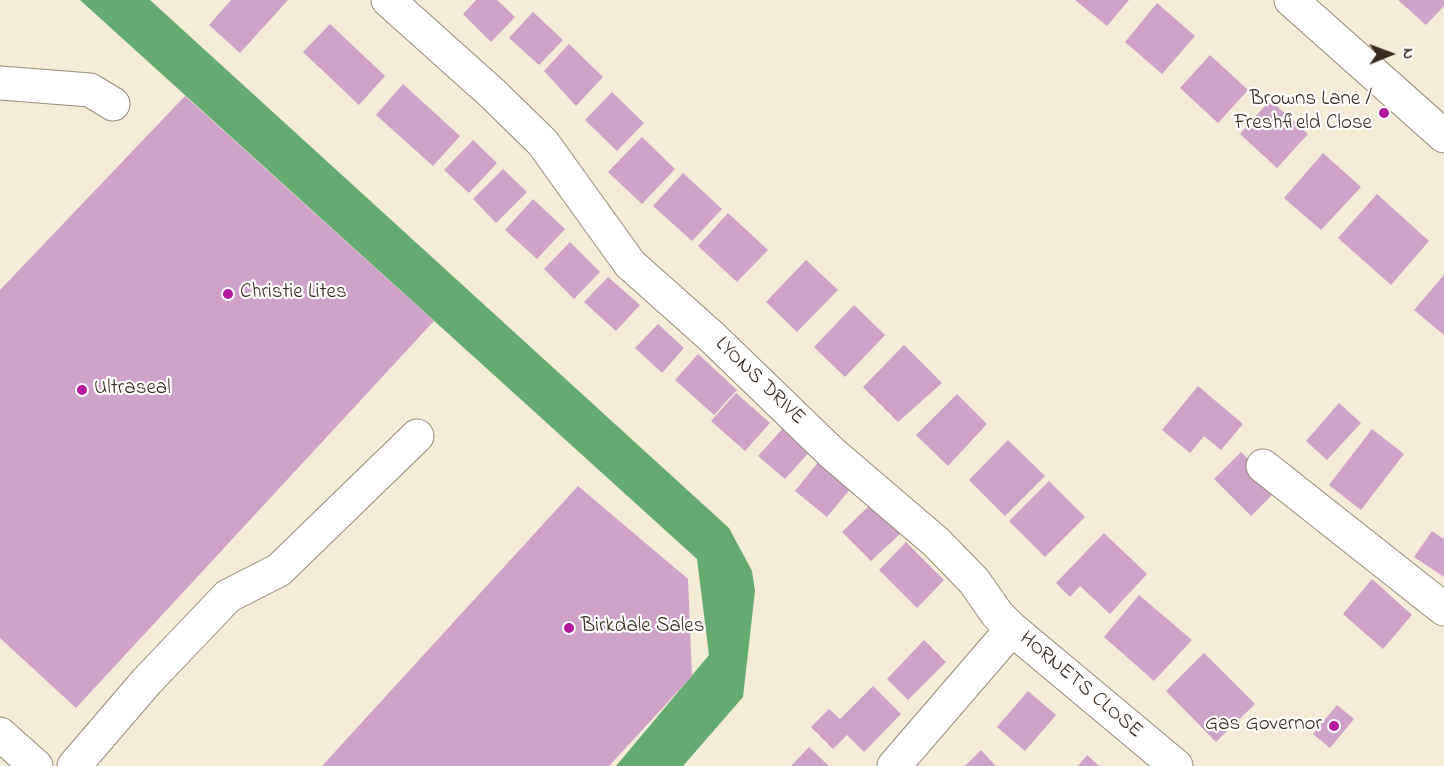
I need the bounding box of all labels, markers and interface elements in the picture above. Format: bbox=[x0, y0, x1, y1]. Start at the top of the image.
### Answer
north arrow bbox=[1360, 24, 1420, 84]
text: N bbox=[1396, 48, 1420, 59]
place label: Browns Lane / Freshfield Close bbox=[1234, 88, 1372, 138]
marker: Browns Lane / Freshfield Close bbox=[1377, 106, 1391, 120]
place label: Christie Lites bbox=[240, 281, 347, 307]
marker: Christie Lites bbox=[221, 287, 235, 301]
street label: LYONS DRIVE bbox=[709, 333, 809, 431]
place label: Ultraseal bbox=[94, 377, 171, 403]
marker: Ultraseal bbox=[75, 383, 89, 397]
place label: Birkdale Sales bbox=[581, 615, 704, 641]
marker: Birkdale Sales bbox=[562, 621, 576, 635]
street label: HORNETS CLOSE bbox=[1013, 627, 1147, 745]
place label: Gas Governor bbox=[1205, 713, 1322, 739]
marker: Gas Governor bbox=[1327, 719, 1341, 733]

